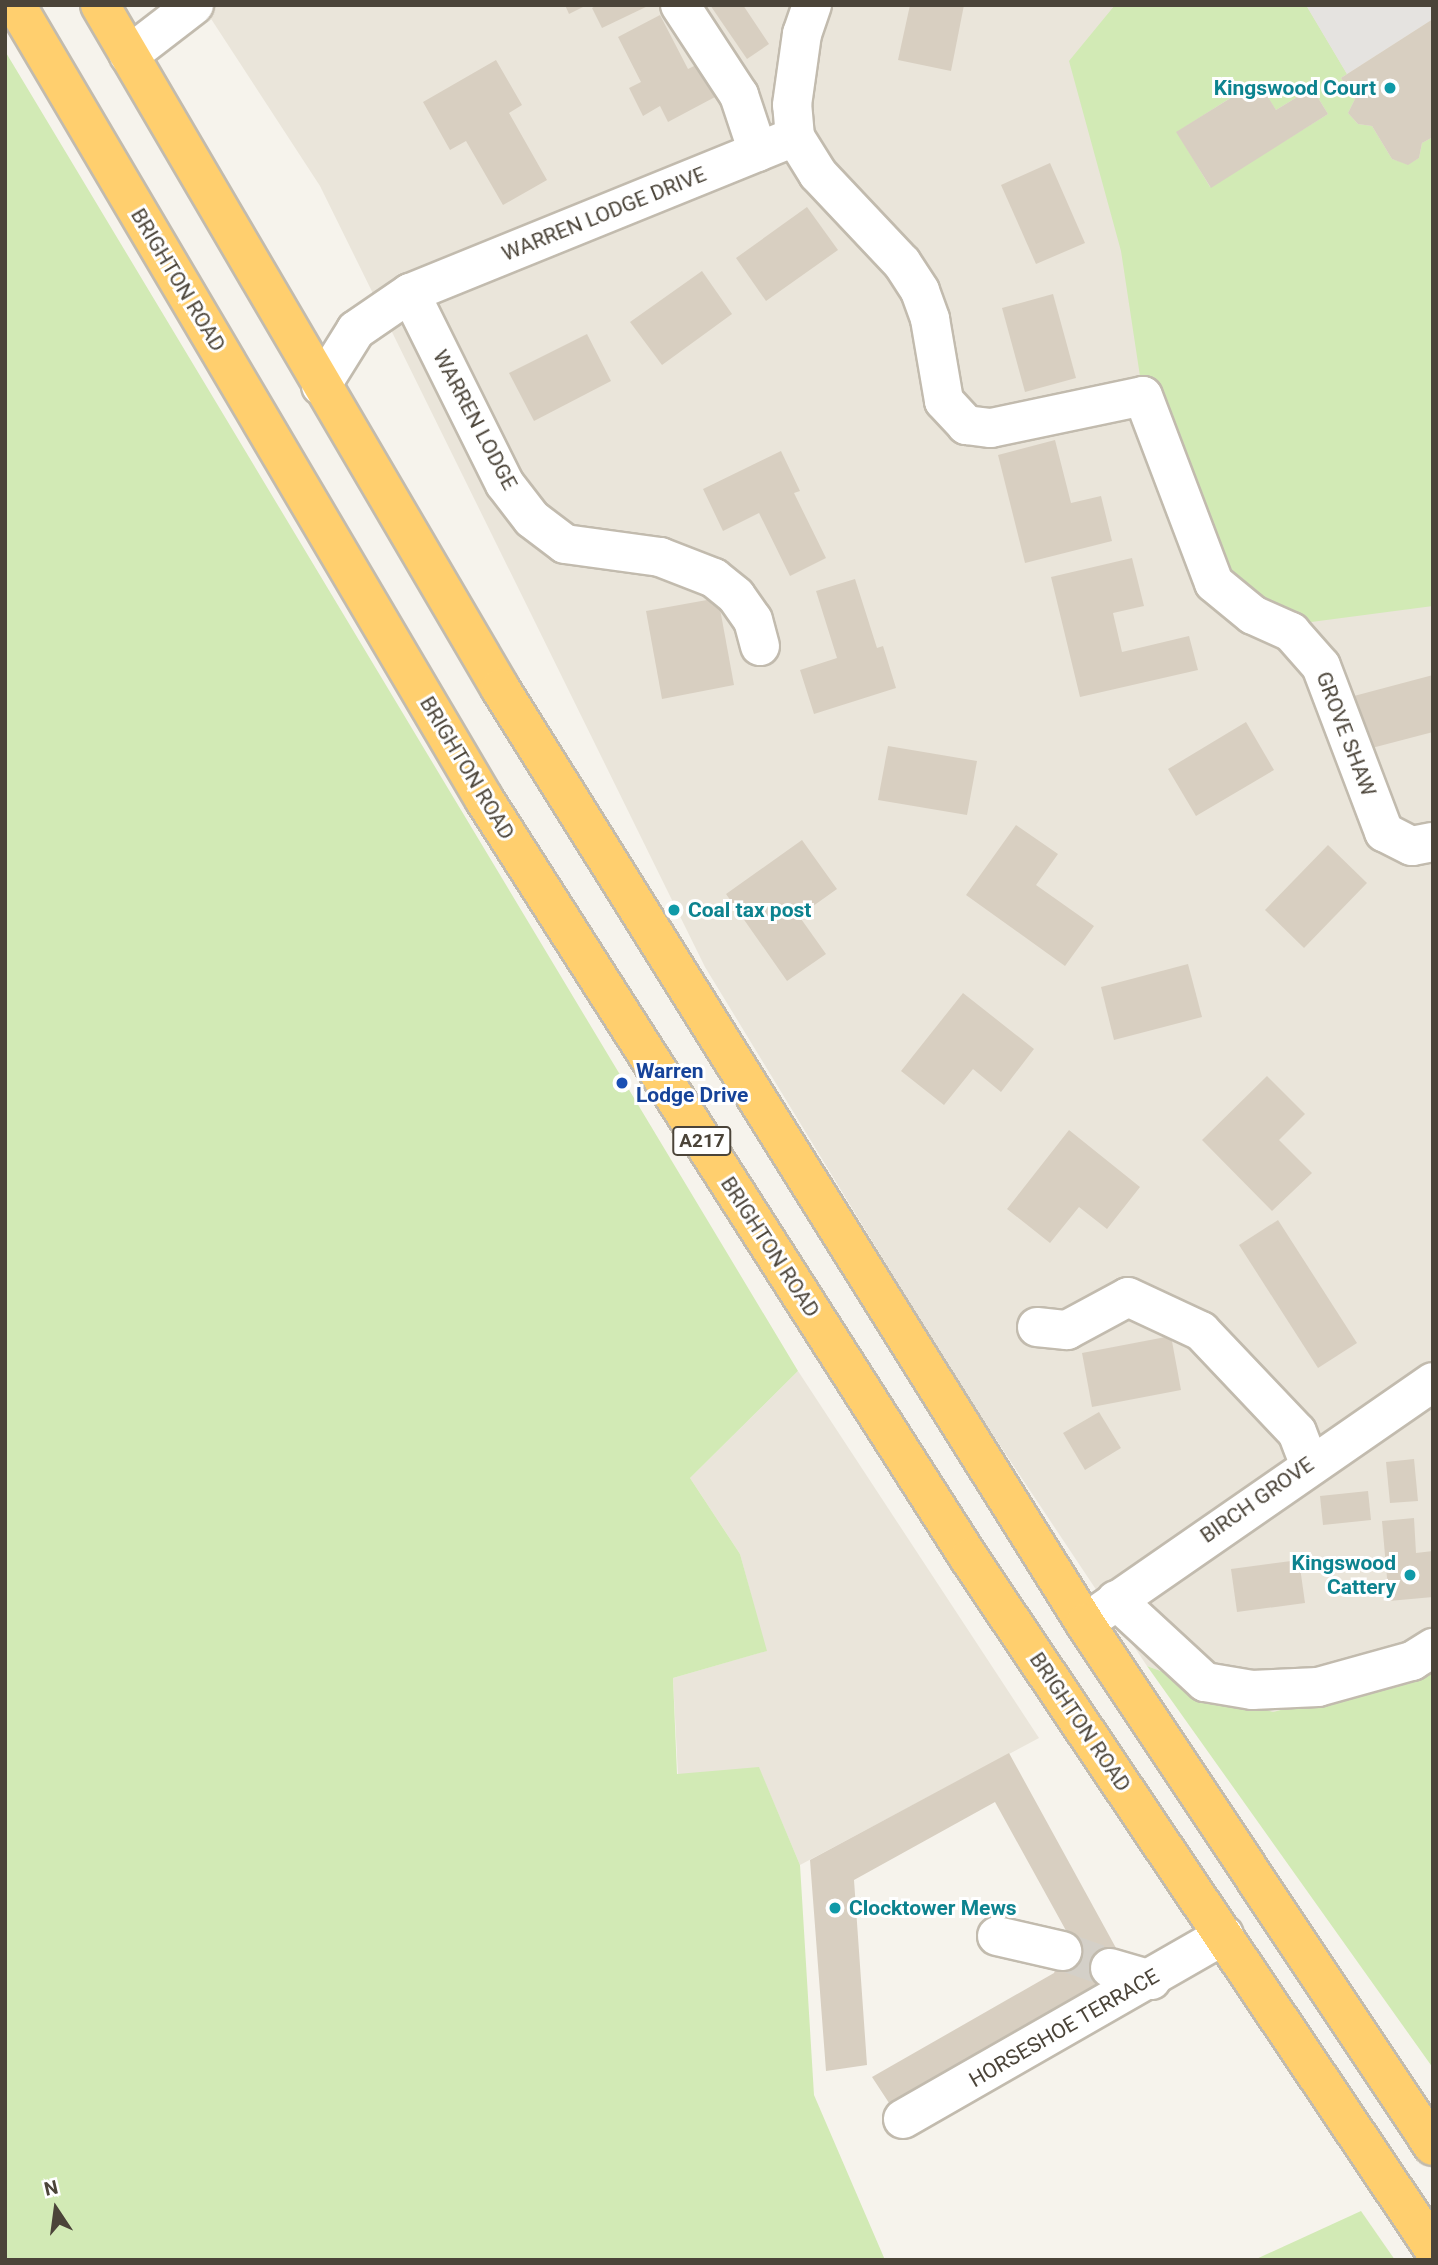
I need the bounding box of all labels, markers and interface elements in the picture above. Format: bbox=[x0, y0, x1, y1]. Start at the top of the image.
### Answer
place label: Kingswood Court bbox=[1214, 75, 1376, 101]
marker: Kingswood Court bbox=[1382, 80, 1398, 96]
street label: WARREN LODGE DRIVE bbox=[498, 161, 710, 267]
street label: BRIGHTON ROAD bbox=[125, 204, 231, 356]
street label: WARREN LODGE bbox=[427, 346, 523, 494]
street label: GROVE SHAW bbox=[1311, 668, 1381, 800]
street label: BRIGHTON ROAD bbox=[414, 692, 520, 844]
place label: Coal tax post bbox=[688, 897, 811, 923]
marker: Coal tax post bbox=[666, 902, 682, 918]
place label: Warren Lodge Drive bbox=[636, 1058, 748, 1108]
marker: Warren Lodge Drive bbox=[614, 1075, 630, 1091]
road number: A217 bbox=[672, 1126, 732, 1156]
street label: BRIGHTON ROAD bbox=[715, 1172, 825, 1322]
street label: BIRCH GROVE bbox=[1196, 1452, 1318, 1548]
place label: Kingswood Cattery bbox=[1292, 1550, 1396, 1600]
marker: Kingswood Cattery bbox=[1402, 1567, 1418, 1583]
street label: BRIGHTON ROAD bbox=[1024, 1648, 1136, 1796]
place label: Clocktower Mews bbox=[849, 1895, 1017, 1921]
marker: Clocktower Mews bbox=[827, 1900, 843, 1916]
street label: HORSESHOE TERRACE bbox=[964, 1963, 1164, 2093]
north arrow bbox=[21, 2174, 91, 2244]
text: N bbox=[42, 2175, 60, 2201]

